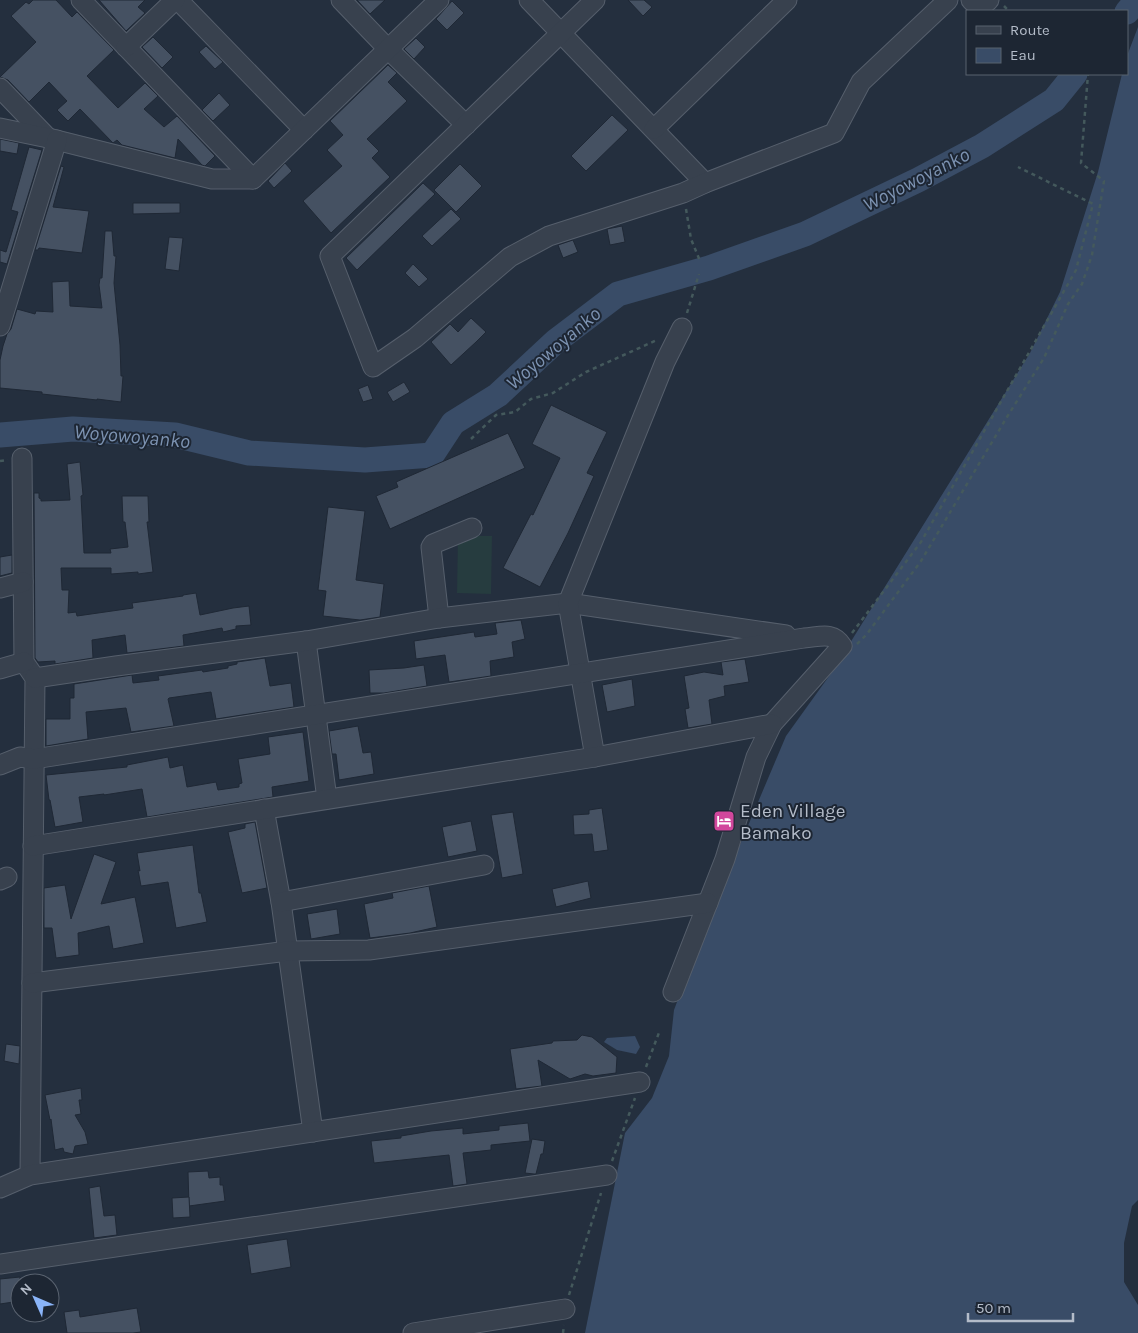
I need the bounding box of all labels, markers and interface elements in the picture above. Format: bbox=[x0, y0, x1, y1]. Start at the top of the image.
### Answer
legend bbox=[966, 10, 1128, 75]
text: Route bbox=[1010, 21, 1050, 39]
text: Eau bbox=[1010, 46, 1036, 64]
water label: Woyowoyanko bbox=[859, 143, 973, 216]
water label: Woyowoyanko bbox=[501, 302, 605, 395]
water label: Woyowoyanko bbox=[73, 420, 191, 453]
place label: Eden Village Bamako bbox=[740, 800, 846, 844]
hotel icon: Eden Village Bamako bbox=[712, 809, 736, 833]
north arrow bbox=[10, 1273, 60, 1323]
text: N bbox=[17, 1280, 36, 1299]
scale bar bbox=[968, 1290, 1073, 1322]
text: 50 m bbox=[976, 1299, 1011, 1317]

